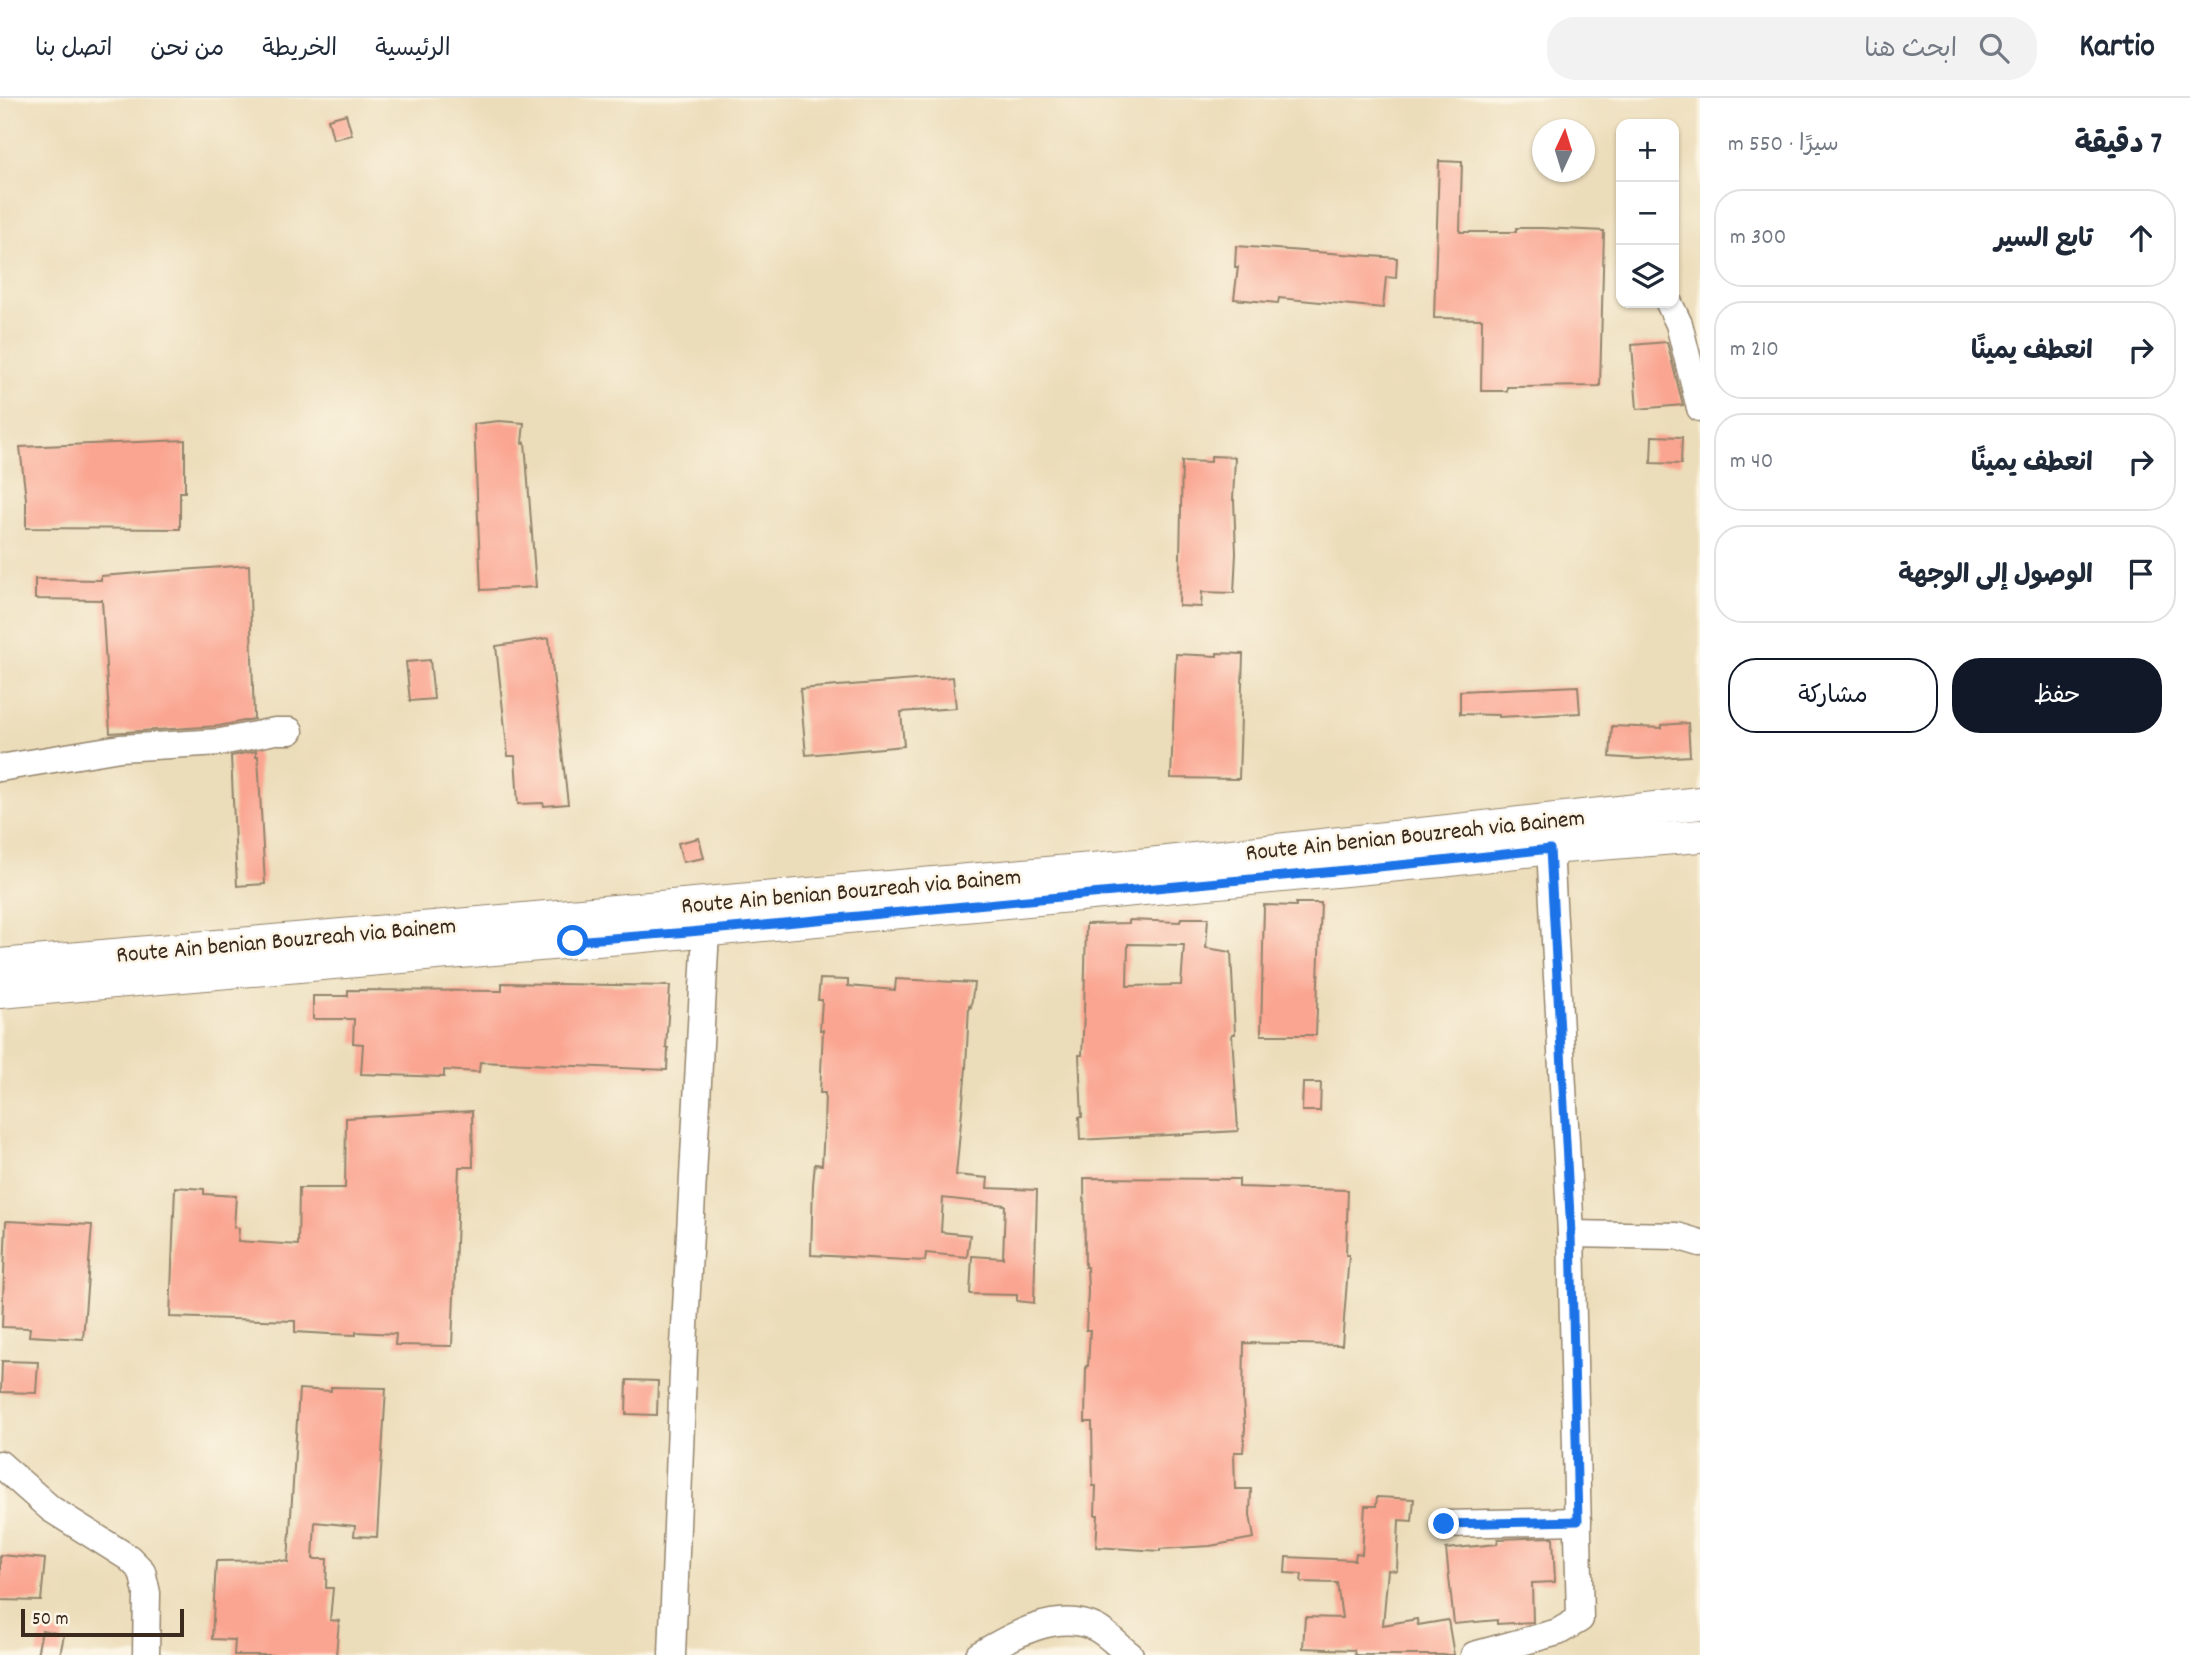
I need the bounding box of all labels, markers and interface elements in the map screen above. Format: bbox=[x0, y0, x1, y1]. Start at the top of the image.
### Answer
search box bbox=[1547, 17, 2037, 80]
text: Kartio bbox=[2079, 25, 2155, 72]
icon: search bbox=[1975, 29, 2013, 67]
text: ابحث هنا bbox=[1864, 32, 1957, 69]
text: اتصل بنا bbox=[35, 33, 112, 67]
text: من نحن bbox=[150, 33, 224, 67]
text: الخريطة bbox=[262, 33, 337, 67]
text: الرئيسية bbox=[375, 33, 451, 67]
north arrow bbox=[1532, 119, 1595, 182]
map controls bbox=[1616, 119, 1679, 308]
button: + bbox=[1616, 119, 1679, 182]
text: 7 دقيقة bbox=[2074, 125, 2162, 168]
text: سيرًا · 550 m bbox=[1728, 129, 1839, 162]
button: − bbox=[1616, 182, 1679, 245]
icon: ahead bbox=[2122, 219, 2160, 257]
text: 300 m bbox=[1730, 222, 1786, 255]
text: تابع السير bbox=[1994, 222, 2093, 259]
button: layers bbox=[1616, 245, 1679, 308]
icon: right bbox=[2122, 331, 2160, 369]
text: 210 m bbox=[1730, 334, 1779, 367]
text: انعطف يمينًا bbox=[1971, 334, 2093, 371]
icon: right bbox=[2122, 443, 2160, 481]
text: 40 m bbox=[1730, 446, 1773, 479]
text: انعطف يمينًا bbox=[1971, 446, 2093, 483]
icon: arrive bbox=[2122, 555, 2160, 593]
text: الوصول إلى الوجهة bbox=[1898, 558, 2093, 595]
button: مشاركة bbox=[1728, 658, 1938, 733]
button: حفظ bbox=[1952, 658, 2162, 733]
street label: Route Ain benian Bouzreah via Bainem bbox=[1244, 802, 1587, 872]
street label: Route Ain benian Bouzreah via Bainem bbox=[680, 861, 1023, 925]
street label: Route Ain benian Bouzreah via Bainem bbox=[115, 910, 458, 974]
route start bbox=[557, 925, 588, 956]
route end bbox=[1428, 1508, 1459, 1539]
scale bar bbox=[21, 1606, 184, 1638]
text: 50 m bbox=[32, 1607, 69, 1634]

